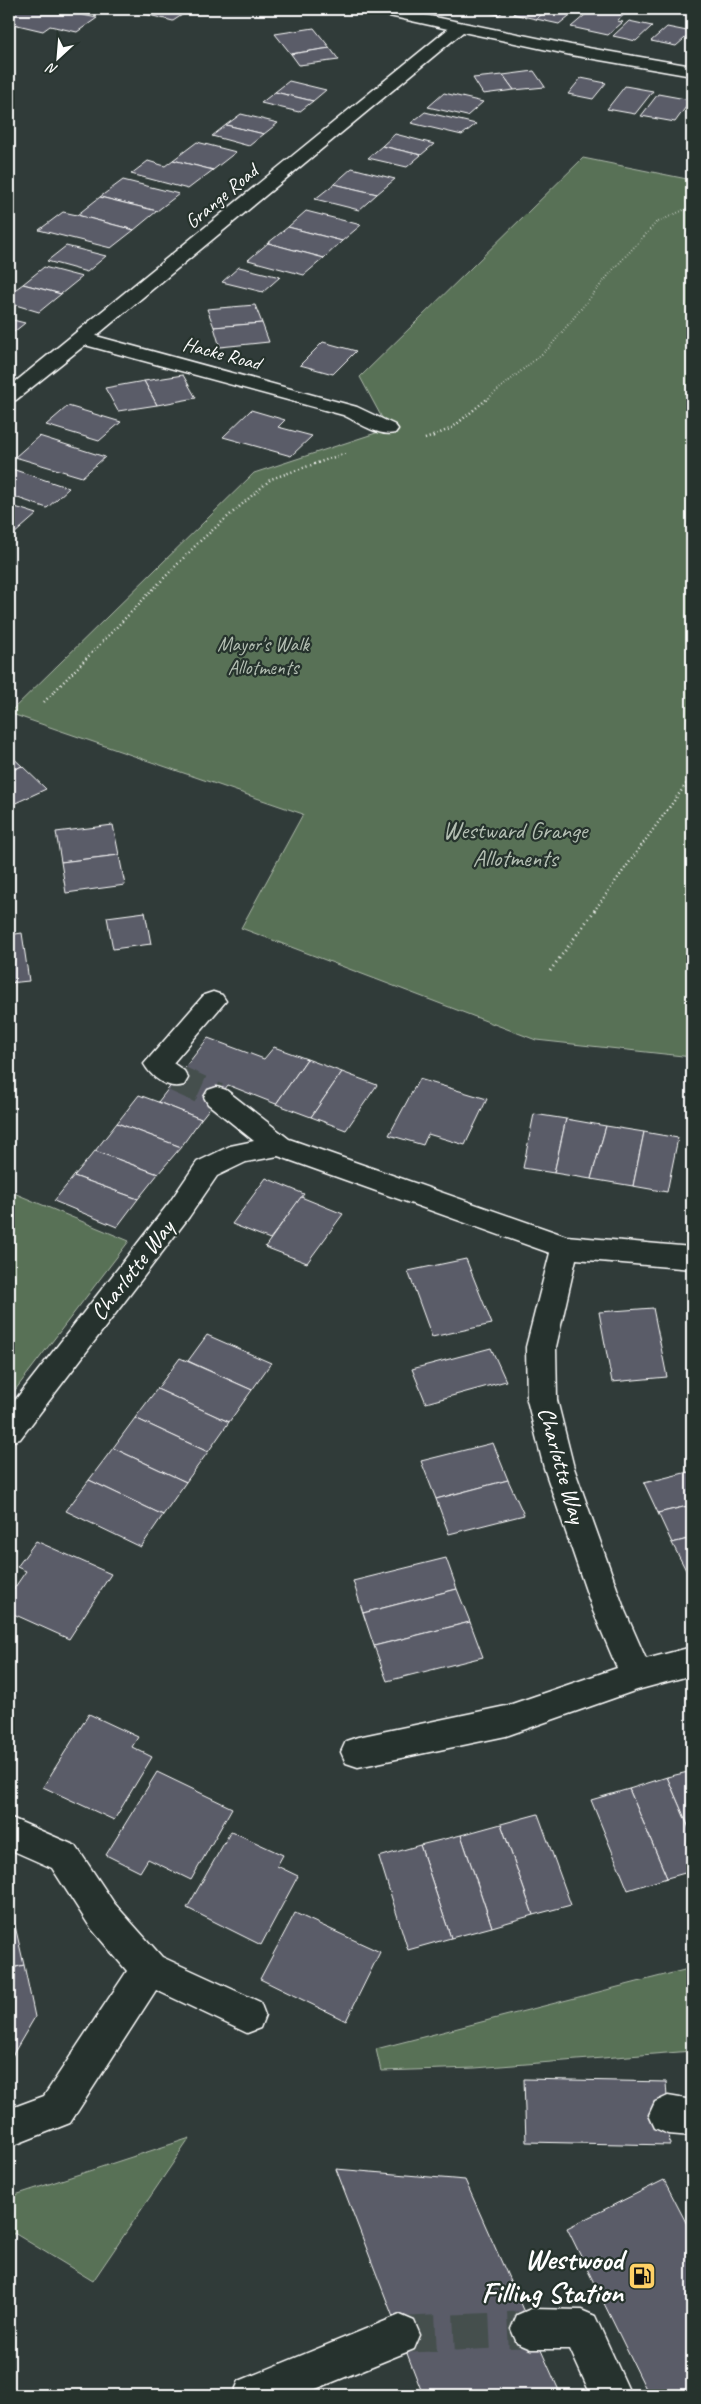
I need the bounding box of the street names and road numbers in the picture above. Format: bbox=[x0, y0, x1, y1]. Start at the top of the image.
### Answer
street label: Grange Road bbox=[180, 157, 265, 234]
street label: Hacke Road bbox=[180, 331, 266, 377]
street label: Charlotte Way bbox=[83, 1212, 182, 1326]
street label: Charlotte Way bbox=[531, 1403, 593, 1528]

